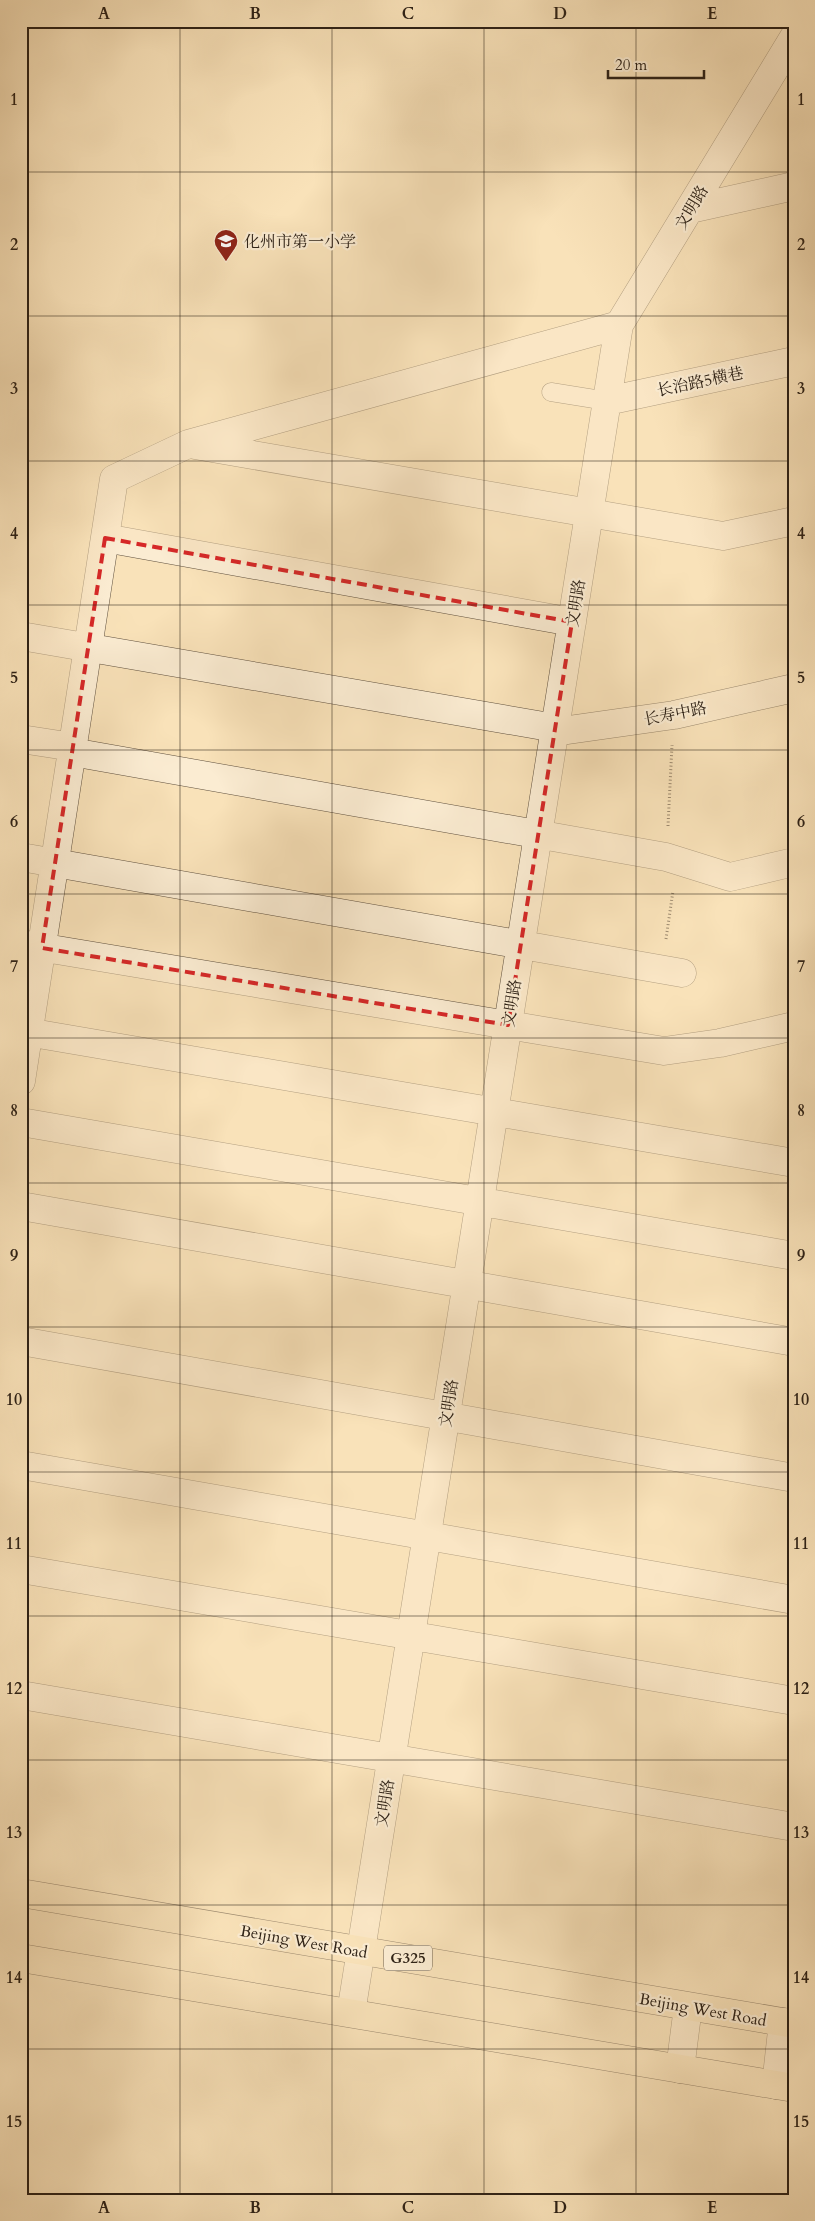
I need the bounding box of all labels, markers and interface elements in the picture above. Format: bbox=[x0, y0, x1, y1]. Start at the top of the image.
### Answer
text: A bbox=[98, 3, 110, 25]
text: B bbox=[249, 3, 261, 25]
text: C bbox=[402, 3, 414, 25]
text: D bbox=[553, 3, 567, 25]
text: E bbox=[707, 3, 717, 25]
scale bar bbox=[608, 48, 704, 80]
text: 20 m bbox=[615, 55, 647, 75]
text: 1 bbox=[10, 89, 18, 111]
text: 1 bbox=[797, 89, 805, 111]
street label: 文明路 bbox=[670, 181, 714, 234]
school or university icon: 化州市第一小学 bbox=[213, 228, 239, 262]
place label: 化州市第一小学 bbox=[244, 231, 356, 253]
text: 2 bbox=[10, 234, 18, 256]
text: 2 bbox=[797, 234, 805, 256]
street label: 长治路5横巷 bbox=[655, 362, 746, 402]
text: 3 bbox=[10, 378, 18, 400]
text: 3 bbox=[797, 378, 805, 400]
text: 4 bbox=[10, 523, 18, 545]
text: 4 bbox=[797, 523, 805, 545]
street label: 文明路 bbox=[561, 578, 591, 629]
text: 5 bbox=[10, 667, 18, 689]
text: 5 bbox=[797, 667, 805, 689]
street label: 长寿中路 bbox=[642, 697, 709, 731]
text: 6 bbox=[10, 811, 18, 833]
text: 6 bbox=[797, 811, 805, 833]
text: 7 bbox=[10, 956, 18, 978]
text: 7 bbox=[797, 956, 805, 978]
street label: 文明路 bbox=[497, 978, 527, 1029]
text: 8 bbox=[10, 1100, 18, 1122]
text: 8 bbox=[797, 1100, 805, 1122]
text: 9 bbox=[10, 1245, 18, 1267]
text: 9 bbox=[797, 1245, 805, 1267]
street label: 文明路 bbox=[434, 1378, 464, 1429]
text: 10 bbox=[6, 1389, 22, 1411]
text: 10 bbox=[793, 1389, 809, 1411]
text: 11 bbox=[6, 1533, 22, 1555]
text: 11 bbox=[793, 1533, 809, 1555]
text: 12 bbox=[6, 1678, 22, 1700]
text: 12 bbox=[793, 1678, 809, 1700]
street label: 文明路 bbox=[370, 1778, 400, 1829]
text: 13 bbox=[6, 1822, 22, 1844]
text: 13 bbox=[793, 1822, 809, 1844]
street label: Beijing West Road bbox=[238, 1920, 370, 1964]
road number: G325 bbox=[384, 1946, 432, 1970]
text: 14 bbox=[6, 1967, 22, 1989]
text: 14 bbox=[793, 1967, 809, 1989]
street label: Beijing West Road bbox=[637, 1988, 769, 2032]
text: 15 bbox=[6, 2111, 22, 2133]
text: 15 bbox=[793, 2111, 809, 2133]
text: A bbox=[98, 2197, 110, 2219]
text: B bbox=[249, 2197, 261, 2219]
text: C bbox=[402, 2197, 414, 2219]
text: D bbox=[553, 2197, 567, 2219]
text: E bbox=[707, 2197, 717, 2219]

